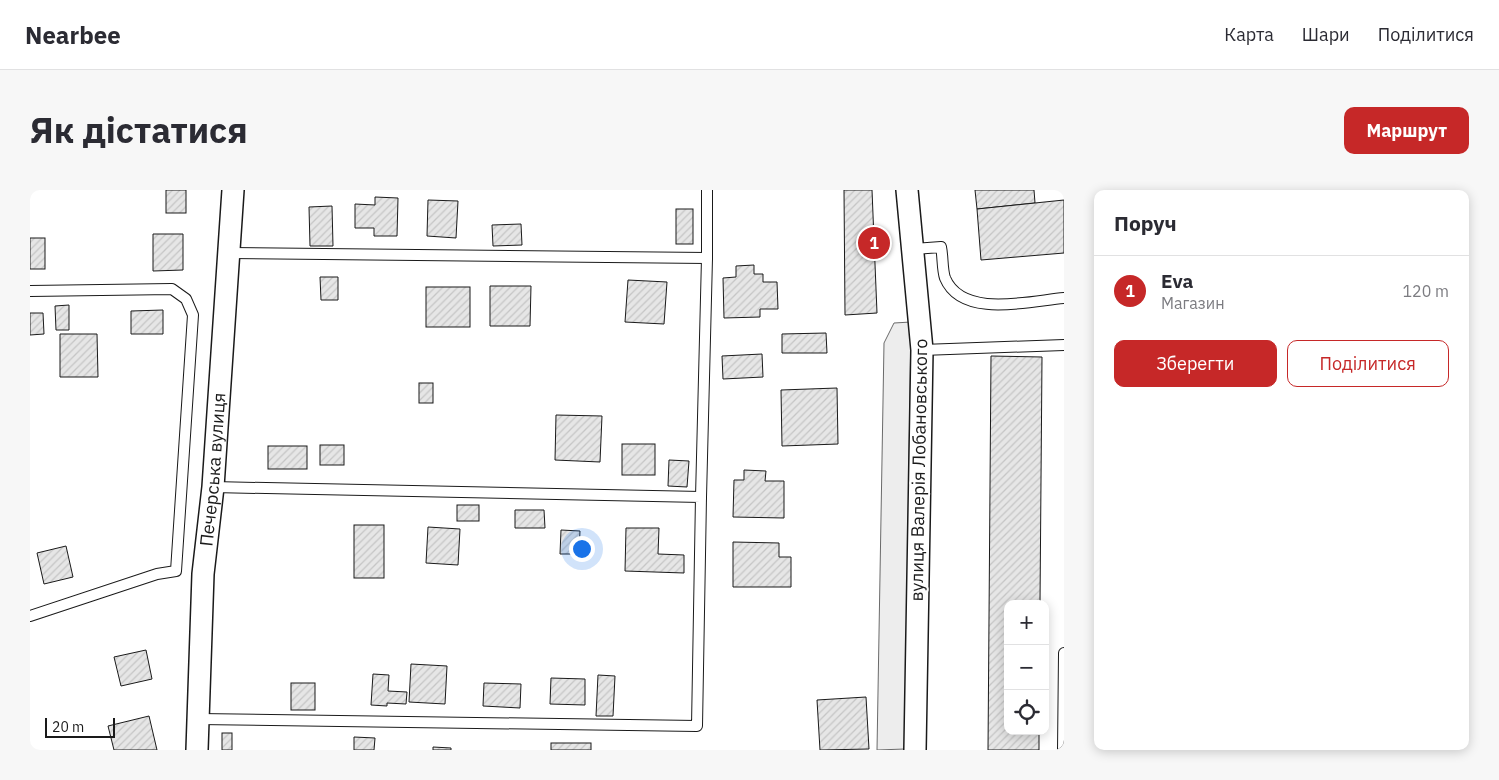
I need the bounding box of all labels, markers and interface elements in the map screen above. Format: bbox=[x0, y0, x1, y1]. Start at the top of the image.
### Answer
text: Nearbee bbox=[25, 19, 121, 51]
text: Карта bbox=[1224, 23, 1274, 46]
text: Шари bbox=[1302, 23, 1350, 46]
text: Поділитися bbox=[1378, 23, 1474, 46]
text: Як дістатися bbox=[30, 107, 248, 153]
button: Маршрут bbox=[1344, 107, 1469, 154]
text: Поруч bbox=[1114, 209, 1177, 237]
pin: 1 bbox=[858, 224, 890, 262]
text: Eva bbox=[1161, 269, 1193, 293]
text: 1 bbox=[1125, 281, 1135, 301]
text: 120 m bbox=[1402, 281, 1449, 301]
text: Магазин bbox=[1161, 293, 1225, 313]
street label: вулиця Валерія Лобановського bbox=[905, 338, 932, 602]
button: Зберегти bbox=[1114, 340, 1277, 387]
button: Поділитися bbox=[1287, 340, 1449, 387]
street label: Печерська вулиця bbox=[194, 392, 230, 548]
your location bbox=[569, 536, 595, 562]
map controls bbox=[1004, 600, 1049, 735]
button: + bbox=[1004, 600, 1049, 645]
button: − bbox=[1004, 645, 1049, 690]
button: locate bbox=[1004, 690, 1049, 735]
scale bar bbox=[45, 715, 115, 738]
text: 20 m bbox=[52, 718, 84, 736]

